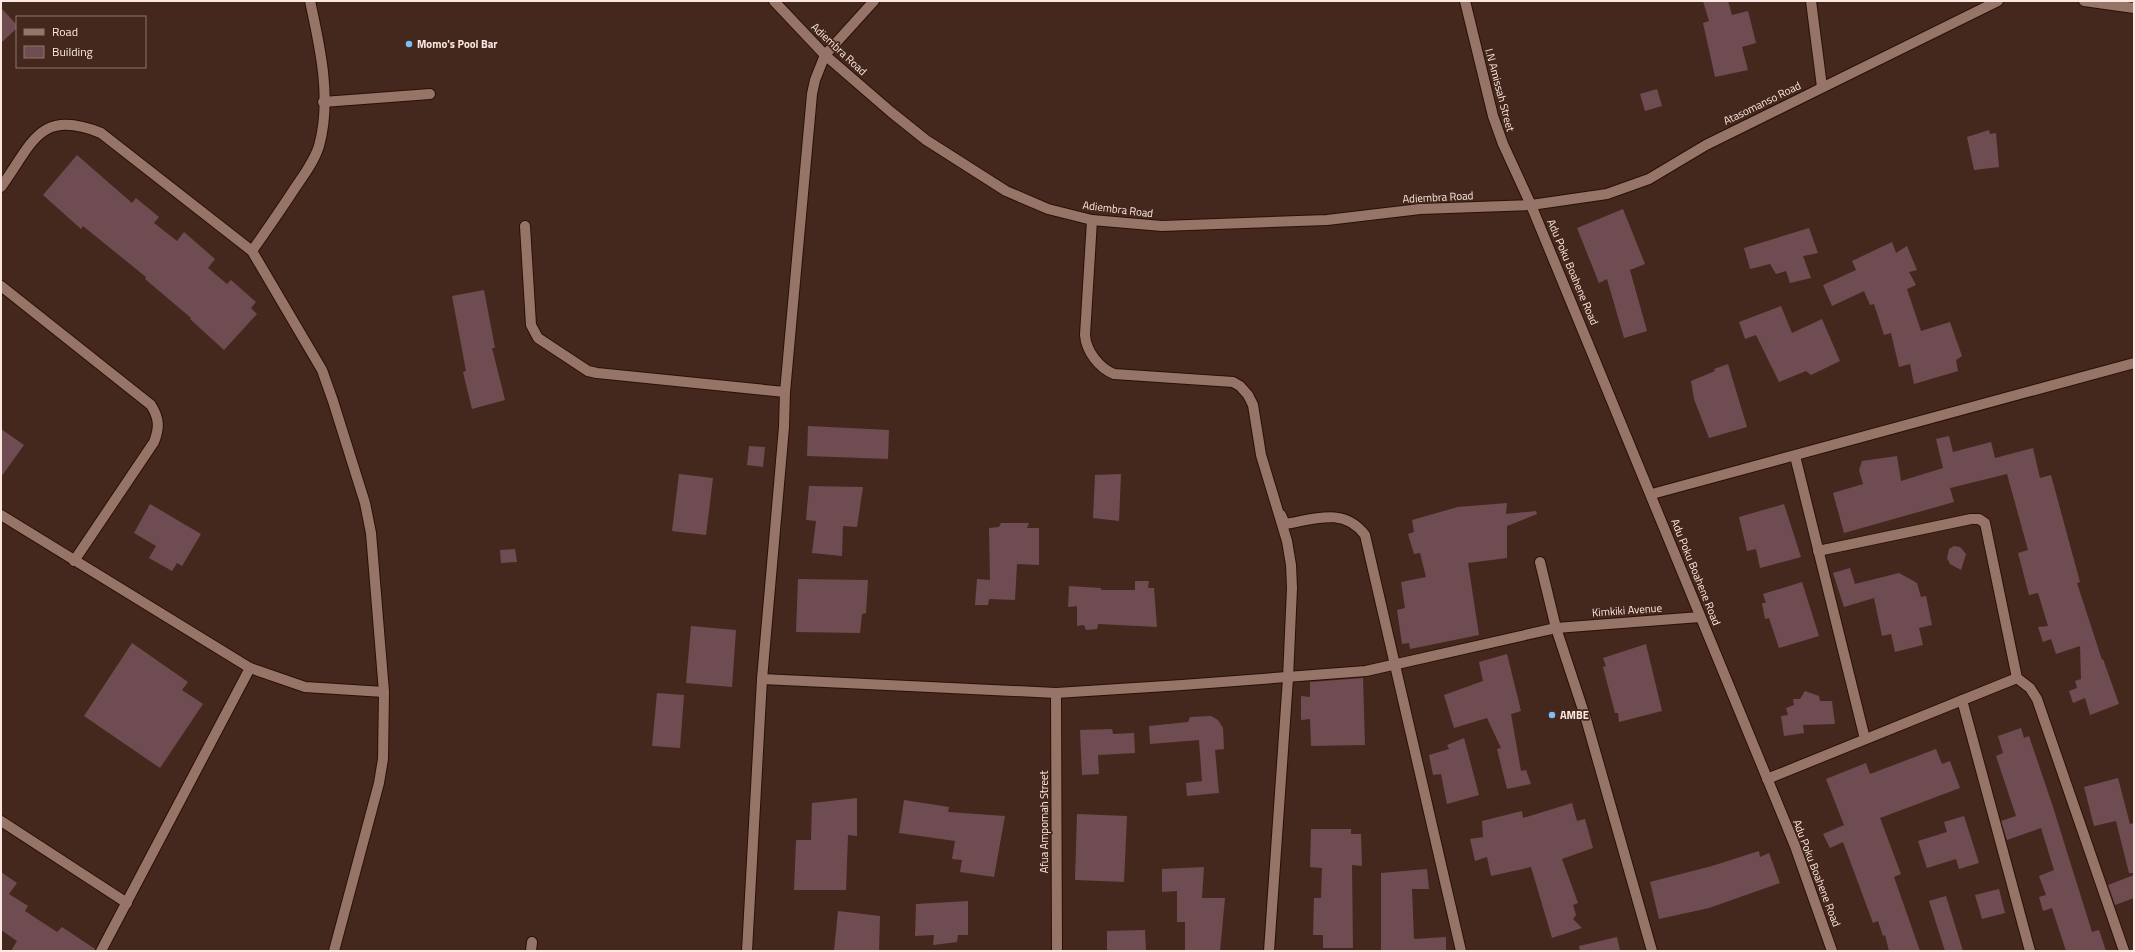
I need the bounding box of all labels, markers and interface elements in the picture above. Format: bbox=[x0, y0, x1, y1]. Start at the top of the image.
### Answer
legend bbox=[16, 16, 146, 68]
street label: Adiembra Road bbox=[808, 19, 870, 79]
text: Road bbox=[52, 22, 78, 41]
place label: Momo's Pool Bar bbox=[417, 36, 497, 52]
marker: Momo's Pool Bar bbox=[404, 39, 414, 49]
text: Building bbox=[52, 42, 93, 61]
street label: I.N Amissah Street bbox=[1481, 47, 1519, 134]
street label: Atasomanso Road bbox=[1721, 77, 1804, 129]
street label: Adiembra Road bbox=[1402, 187, 1474, 207]
street label: Adiembra Road bbox=[1082, 197, 1154, 221]
street label: Adu Poku Boahene Road bbox=[1543, 217, 1603, 328]
street label: Adu Poku Boahene Road bbox=[1667, 516, 1725, 628]
street label: Kimkiki Avenue bbox=[1591, 600, 1663, 620]
place label: AMBE bbox=[1560, 707, 1589, 723]
marker: AMBE bbox=[1547, 710, 1557, 720]
street label: Afua Ampomah Street bbox=[1036, 771, 1052, 873]
street label: Adu Poku Boahene Road bbox=[1789, 817, 1845, 929]

